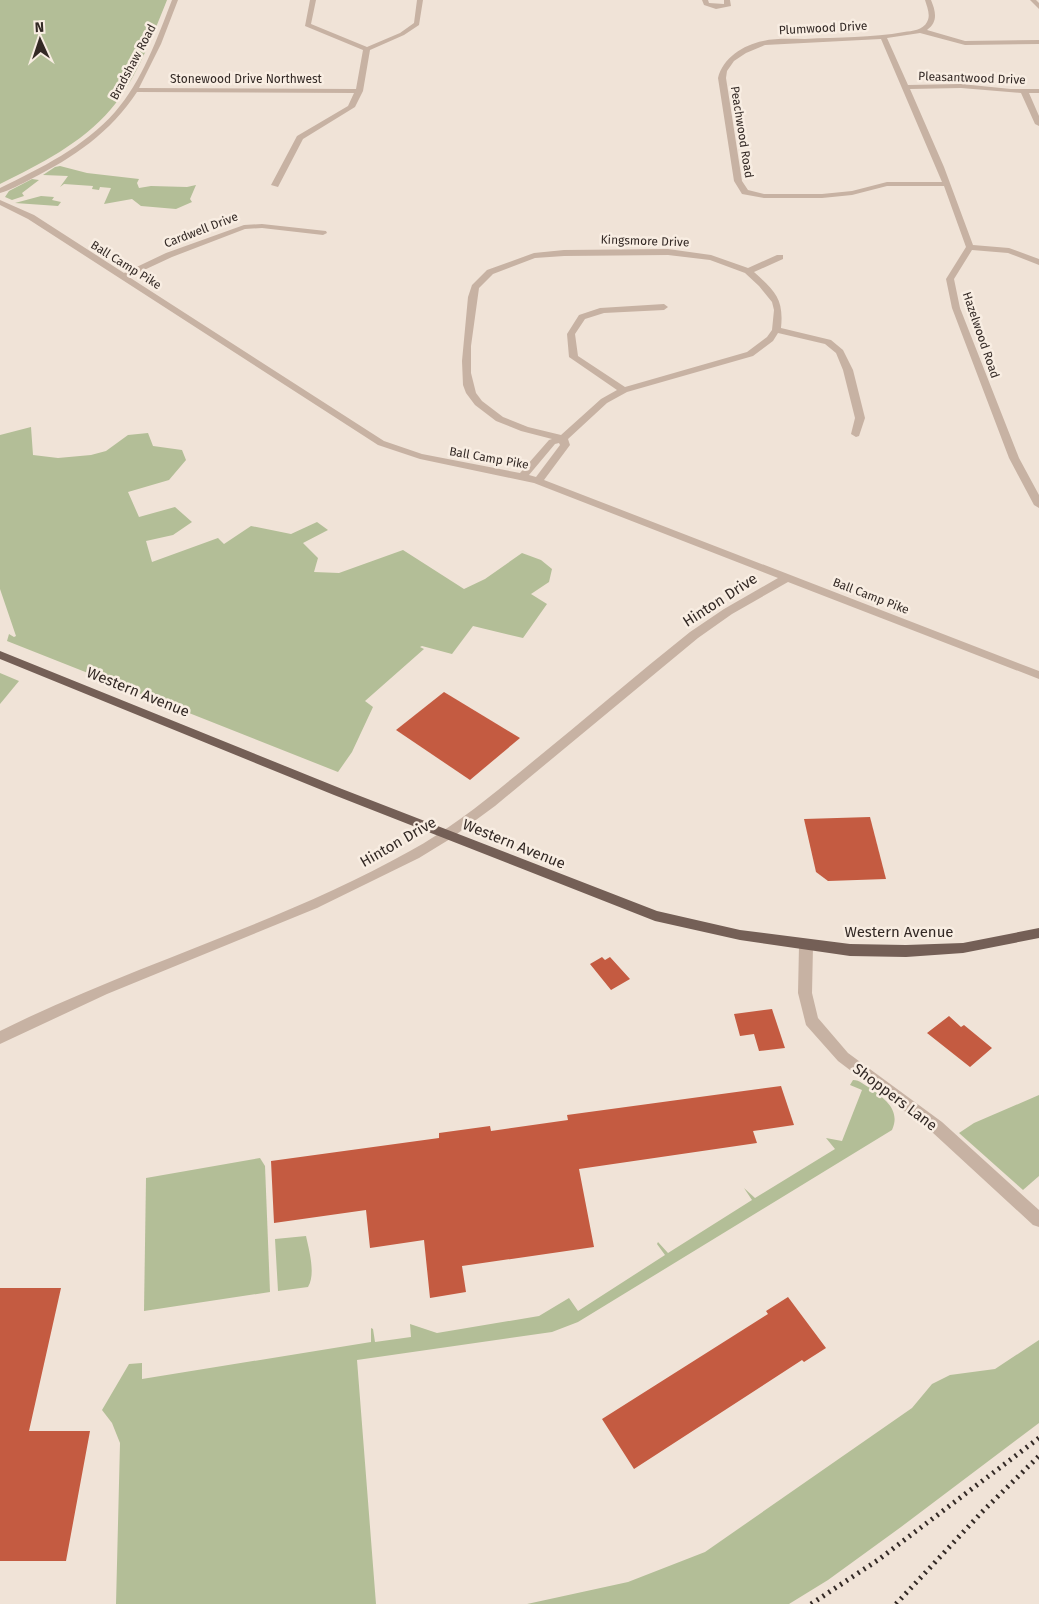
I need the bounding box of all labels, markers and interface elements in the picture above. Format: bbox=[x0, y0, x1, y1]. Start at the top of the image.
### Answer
north arrow bbox=[15, 15, 65, 65]
text: N bbox=[34, 19, 44, 36]
street label: Plumwood Drive bbox=[778, 19, 868, 37]
street label: Bradshaw Road bbox=[107, 22, 159, 102]
street label: Pleasantwood Drive bbox=[918, 69, 1026, 87]
street label: Stonewood Drive Northwest bbox=[170, 72, 323, 86]
street label: Peachwood Road bbox=[728, 85, 756, 179]
street label: Cardwell Drive bbox=[162, 209, 240, 251]
street label: Kingsmore Drive bbox=[600, 232, 690, 250]
street label: Ball Camp Pike bbox=[88, 238, 164, 292]
street label: Hazelwood Road bbox=[960, 290, 1002, 380]
street label: Ball Camp Pike bbox=[448, 444, 530, 472]
street label: Hinton Drive bbox=[679, 569, 761, 631]
street label: Ball Camp Pike bbox=[831, 575, 911, 617]
street label: Western Avenue bbox=[84, 663, 192, 721]
street label: Hinton Drive bbox=[357, 813, 439, 871]
street label: Western Avenue bbox=[460, 815, 568, 873]
street label: Western Avenue bbox=[844, 923, 954, 941]
street label: Shoppers Lane bbox=[849, 1060, 941, 1134]

